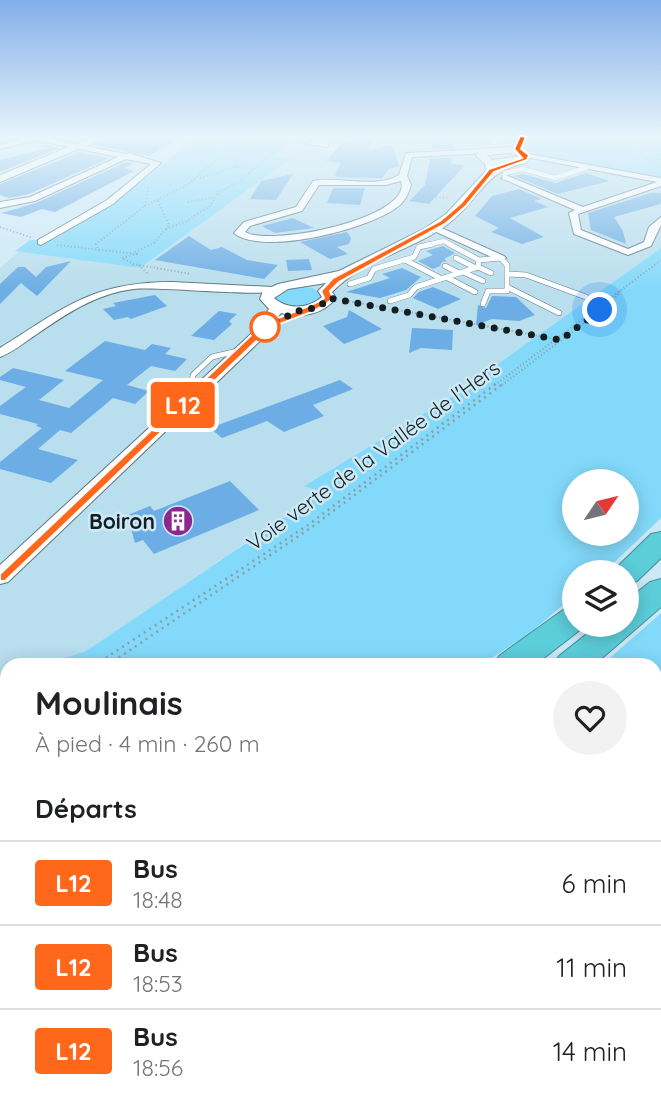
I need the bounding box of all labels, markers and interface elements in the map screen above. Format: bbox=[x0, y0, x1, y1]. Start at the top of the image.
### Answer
your location bbox=[582, 292, 617, 327]
unlabelled marker bbox=[250, 312, 280, 342]
street label: Voie verte de la Vallée de l'Hers bbox=[241, 354, 505, 556]
line badge: L12 bbox=[143, 382, 223, 428]
text: L12 bbox=[165, 390, 201, 420]
north arrow bbox=[562, 469, 639, 546]
map controls bbox=[562, 469, 639, 637]
building icon: Boiron bbox=[161, 504, 195, 538]
place label: Boiron bbox=[89, 508, 155, 534]
button: layers bbox=[562, 560, 639, 637]
button: heart bbox=[553, 681, 627, 755]
text: Moulinais bbox=[35, 682, 183, 723]
text: À pied · 4 min · 260 m bbox=[35, 729, 260, 758]
text: Départs bbox=[35, 792, 137, 825]
text: Bus bbox=[133, 852, 178, 885]
text: 6 min bbox=[562, 867, 627, 900]
text: L12 bbox=[55, 868, 92, 898]
text: 18:48 bbox=[133, 885, 183, 914]
text: Bus bbox=[133, 936, 178, 969]
text: 11 min bbox=[556, 951, 627, 984]
text: L12 bbox=[55, 952, 92, 982]
text: 18:53 bbox=[133, 969, 183, 998]
text: Bus bbox=[133, 1020, 178, 1053]
text: 14 min bbox=[553, 1035, 627, 1068]
text: L12 bbox=[55, 1036, 92, 1066]
text: 18:56 bbox=[133, 1053, 183, 1082]

